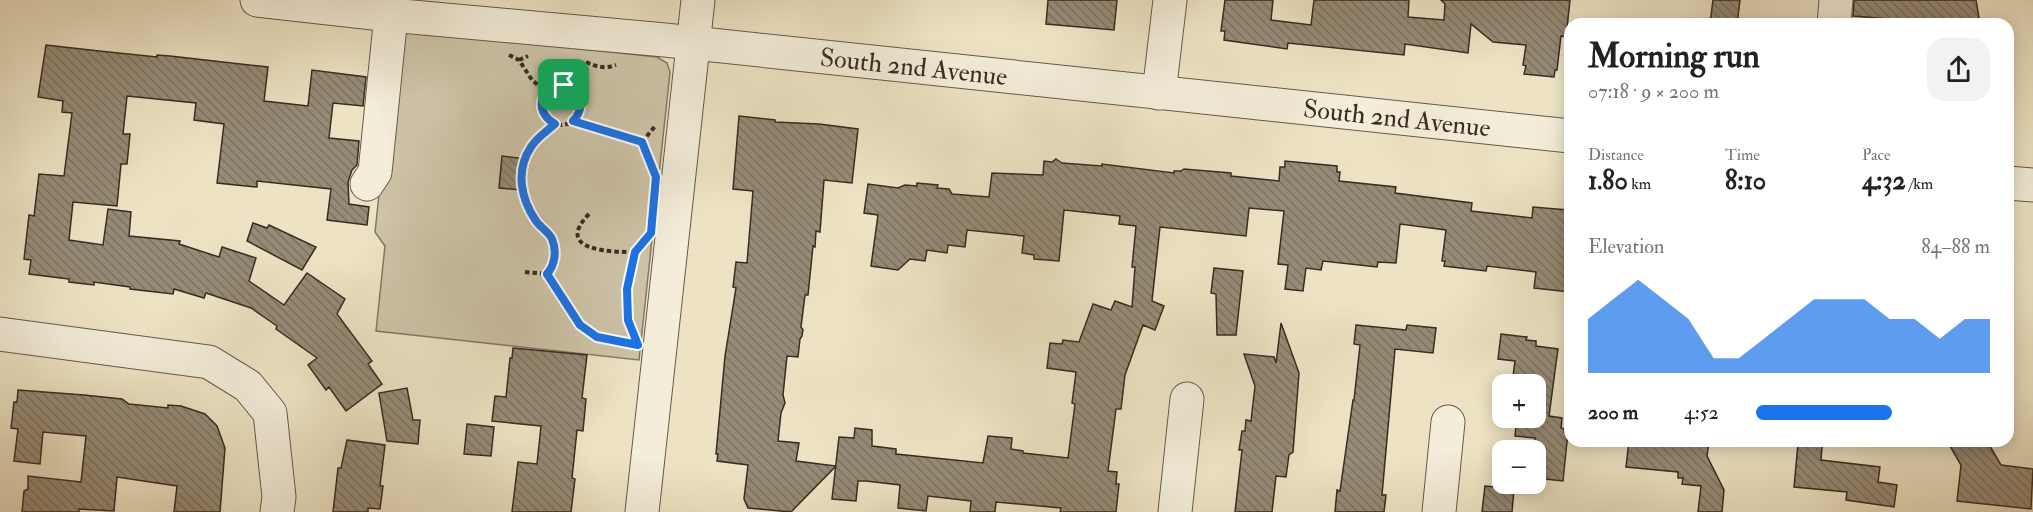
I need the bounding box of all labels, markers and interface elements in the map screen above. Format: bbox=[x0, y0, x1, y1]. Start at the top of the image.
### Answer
text: Morning run bbox=[1588, 36, 1760, 77]
button: share bbox=[1927, 38, 1990, 101]
street label: South 2nd Avenue bbox=[818, 42, 1009, 93]
pin bbox=[538, 59, 589, 110]
icon: arrive bbox=[547, 68, 580, 101]
text: 07:18 · 9 × 200 m bbox=[1588, 79, 1719, 104]
street label: South 2nd Avenue bbox=[1302, 93, 1492, 144]
text: Distance bbox=[1588, 145, 1644, 165]
text: Time bbox=[1725, 145, 1760, 165]
text: Pace bbox=[1862, 145, 1891, 165]
text: 1.80 bbox=[1588, 165, 1628, 197]
text: 8:10 bbox=[1725, 165, 1766, 197]
text: 4:32 bbox=[1862, 165, 1906, 197]
text: km bbox=[1628, 174, 1651, 194]
text: /km bbox=[1906, 174, 1933, 194]
text: Elevation bbox=[1588, 234, 1664, 259]
text: 84–88 m bbox=[1921, 234, 1990, 259]
map controls bbox=[1492, 374, 1546, 494]
button: + bbox=[1492, 374, 1546, 428]
text: 200 m bbox=[1588, 400, 1638, 425]
text: 4:52 bbox=[1684, 400, 1719, 425]
button: − bbox=[1492, 440, 1546, 494]

